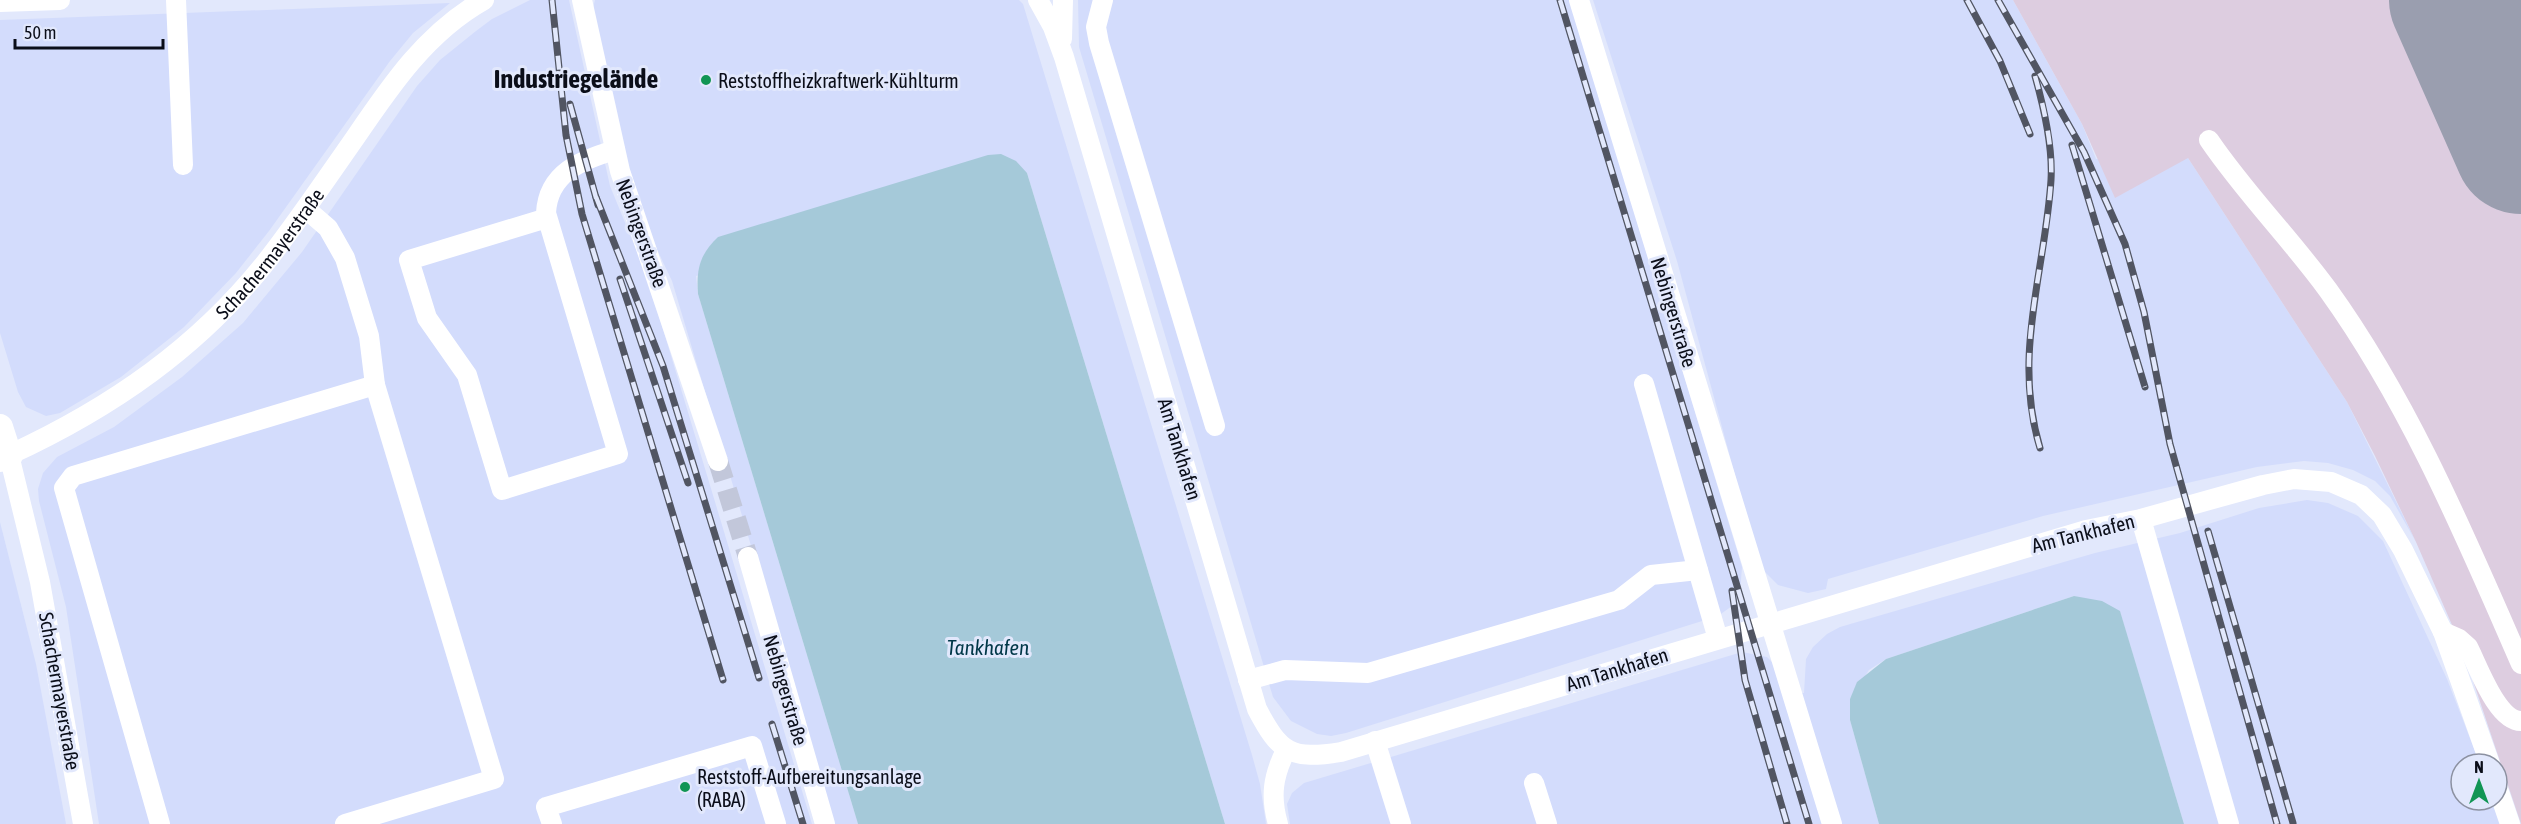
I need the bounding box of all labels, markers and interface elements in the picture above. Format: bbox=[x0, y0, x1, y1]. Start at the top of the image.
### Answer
scale bar bbox=[15, 12, 164, 50]
text: 50 m bbox=[24, 22, 56, 43]
district label: Industriegelände bbox=[494, 64, 658, 94]
place label: Reststoffheizkraftwerk-Kühlturm bbox=[718, 69, 959, 92]
marker: Reststoffheizkraftwerk-Kühlturm bbox=[699, 73, 713, 87]
street label: Nebingerstraße bbox=[612, 176, 672, 290]
street label: Schachermayerstraße bbox=[211, 184, 328, 323]
street label: Nebingerstraße bbox=[1646, 254, 1702, 370]
street label: Am Tankhafen bbox=[1154, 395, 1206, 503]
street label: Am Tankhafen bbox=[2029, 509, 2137, 557]
street label: Schachermayerstraße bbox=[35, 610, 85, 772]
street label: Nebingerstraße bbox=[759, 632, 813, 748]
water label: Tankhafen bbox=[947, 635, 1029, 659]
street label: Am Tankhafen bbox=[1563, 643, 1671, 695]
north arrow bbox=[2449, 752, 2509, 812]
text: N bbox=[2474, 758, 2484, 776]
place label: Reststoff-Aufbereitungsanlage (RABA) bbox=[697, 765, 922, 811]
marker: Reststoff-Aufbereitungsanlage (RABA) bbox=[678, 780, 692, 794]

